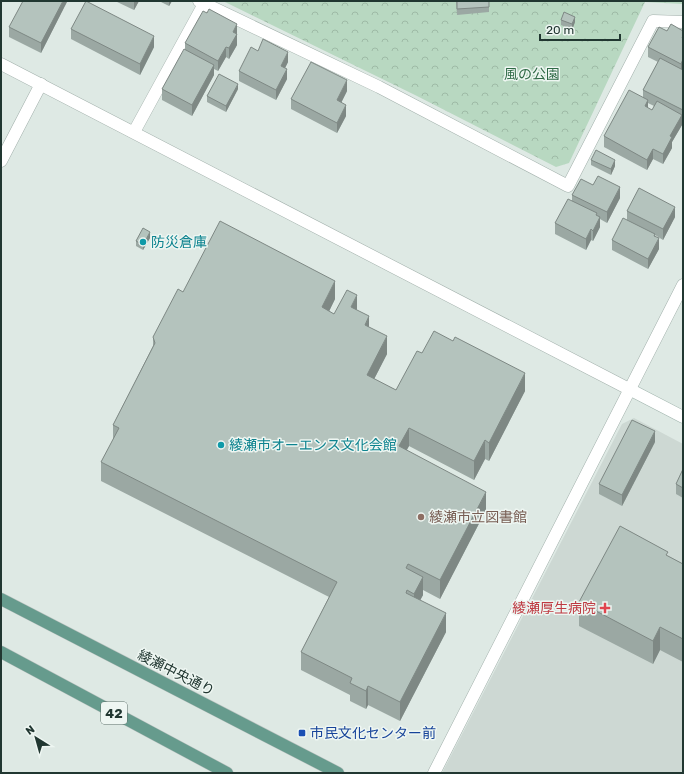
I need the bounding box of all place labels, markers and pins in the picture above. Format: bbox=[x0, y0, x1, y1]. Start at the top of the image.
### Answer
place label: 防災倉庫 bbox=[151, 234, 207, 251]
marker: 防災倉庫 bbox=[138, 237, 148, 247]
place label: 綾瀬市オーエンス文化会館 bbox=[229, 437, 397, 454]
marker: 綾瀬市オーエンス文化会館 bbox=[216, 440, 226, 450]
place label: 綾瀬市立図書館 bbox=[429, 509, 527, 526]
marker: 綾瀬市立図書館 bbox=[416, 512, 426, 522]
place label: 綾瀬厚生病院 bbox=[512, 600, 596, 617]
marker: 綾瀬厚生病院 bbox=[599, 602, 611, 614]
place label: 市民文化センター前 bbox=[310, 725, 436, 742]
marker: 市民文化センター前 bbox=[297, 728, 307, 738]

